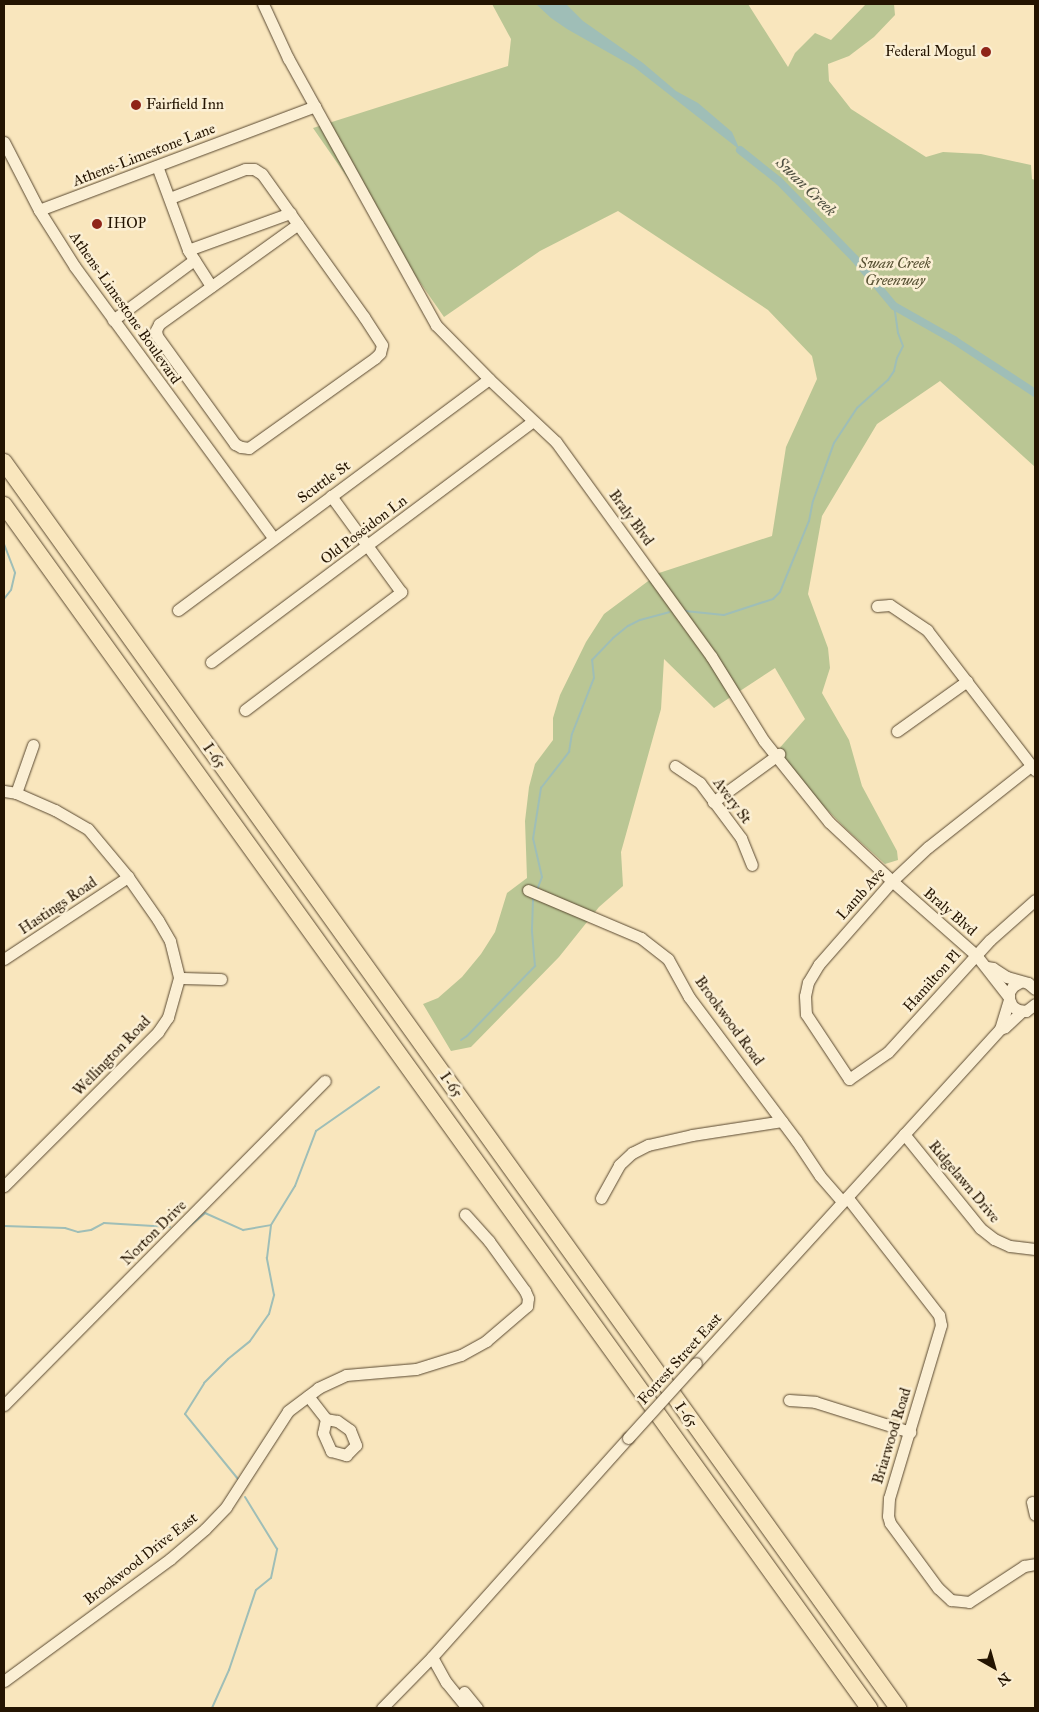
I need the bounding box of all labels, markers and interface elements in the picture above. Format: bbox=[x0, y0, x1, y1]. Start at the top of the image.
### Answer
place label: Federal Mogul bbox=[885, 43, 976, 61]
marker: Federal Mogul bbox=[980, 46, 992, 58]
place label: Fairfield Inn bbox=[146, 96, 224, 114]
marker: Fairfield Inn bbox=[130, 99, 142, 111]
street label: Athens-Limestone Lane bbox=[70, 119, 218, 191]
water label: Swan Creek bbox=[772, 153, 840, 221]
place label: IHOP bbox=[107, 215, 146, 233]
marker: IHOP bbox=[91, 218, 103, 230]
street label: Athens-Limestone Boulevard bbox=[65, 228, 185, 388]
park label: Swan Creek Greenway bbox=[859, 254, 931, 289]
street label: Scuttle St bbox=[294, 457, 354, 507]
street label: Braly Blvd bbox=[605, 487, 657, 549]
street label: Old Poseidon Ln bbox=[317, 492, 411, 568]
street label: I-65 bbox=[199, 740, 229, 772]
street label: Avery St bbox=[709, 775, 755, 827]
street label: Lamb Ave bbox=[833, 864, 889, 924]
street label: Hastings Road bbox=[16, 873, 100, 939]
street label: Braly Blvd bbox=[920, 884, 980, 940]
street label: Hamilton Pl bbox=[900, 946, 964, 1016]
street label: Brookwood Road bbox=[691, 973, 767, 1069]
street label: Wellington Road bbox=[70, 1013, 154, 1099]
street label: I-65 bbox=[436, 1069, 466, 1101]
street label: Ridgelawn Drive bbox=[924, 1137, 1004, 1227]
street label: Norton Drive bbox=[118, 1197, 190, 1269]
street label: Forrest Street East bbox=[634, 1310, 726, 1408]
street label: Briarwood Road bbox=[869, 1386, 915, 1486]
street label: I-65 bbox=[671, 1399, 701, 1431]
street label: Brookwood Drive East bbox=[81, 1509, 201, 1609]
north arrow bbox=[969, 1642, 1019, 1692]
text: N bbox=[994, 1669, 1013, 1690]

